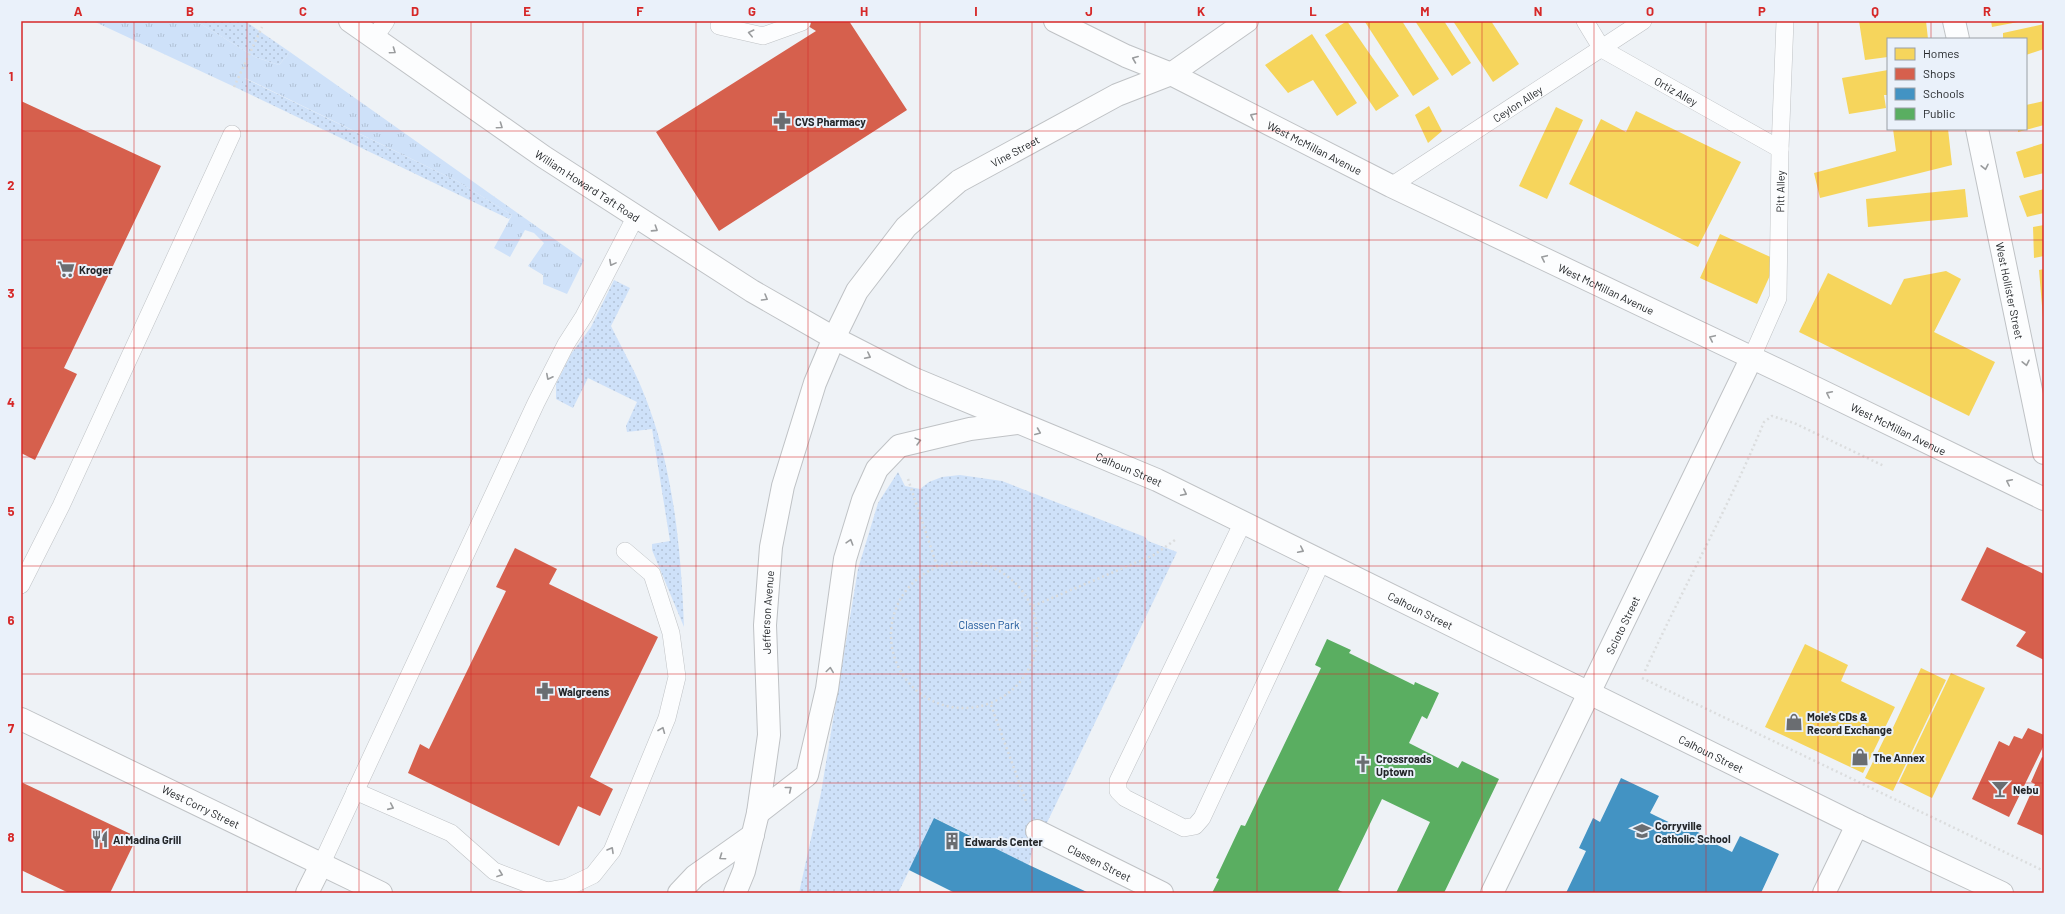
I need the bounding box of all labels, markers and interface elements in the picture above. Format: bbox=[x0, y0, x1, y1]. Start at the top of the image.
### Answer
text: A bbox=[74, 3, 83, 19]
text: B bbox=[186, 3, 194, 19]
text: C bbox=[299, 3, 307, 19]
text: D bbox=[411, 3, 419, 19]
text: E bbox=[523, 3, 531, 19]
text: F bbox=[636, 3, 644, 19]
text: G bbox=[748, 3, 756, 19]
text: H bbox=[860, 3, 868, 19]
text: I bbox=[974, 3, 978, 19]
text: J bbox=[1085, 3, 1093, 19]
text: K bbox=[1197, 3, 1205, 19]
text: L bbox=[1309, 3, 1317, 19]
text: M bbox=[1420, 3, 1430, 19]
text: N bbox=[1534, 3, 1542, 19]
text: O bbox=[1646, 3, 1654, 19]
text: P bbox=[1758, 3, 1766, 19]
text: Q bbox=[1871, 3, 1879, 19]
text: R bbox=[1983, 3, 1991, 19]
one-way arrow bbox=[748, 29, 755, 37]
legend bbox=[1887, 38, 2027, 130]
one-way arrow bbox=[389, 46, 396, 53]
text: Homes bbox=[1923, 46, 1960, 60]
one-way arrow bbox=[1131, 56, 1139, 64]
text: Shops bbox=[1923, 66, 1956, 80]
text: 1 bbox=[9, 68, 13, 84]
street label: Ortiz Alley bbox=[1652, 73, 1700, 108]
street label: Ceylon Alley bbox=[1490, 82, 1545, 124]
text: Schools bbox=[1923, 86, 1964, 100]
text: Public bbox=[1923, 106, 1955, 120]
pharmacy icon: CVS Pharmacy bbox=[772, 111, 792, 131]
one-way arrow bbox=[1250, 113, 1258, 121]
place label: CVS Pharmacy bbox=[795, 115, 866, 128]
street label: West McMillan Avenue bbox=[1265, 118, 1364, 177]
one-way arrow bbox=[496, 121, 503, 129]
street label: Vine Street bbox=[988, 132, 1041, 169]
street label: William Howard Taft Road bbox=[533, 147, 643, 224]
one-way arrow bbox=[1980, 164, 1988, 170]
street label: Pitt Alley bbox=[1773, 170, 1786, 213]
text: 2 bbox=[7, 177, 15, 193]
one-way arrow bbox=[651, 224, 658, 231]
street label: West Hollister Street bbox=[1994, 241, 2027, 340]
one-way arrow bbox=[1540, 255, 1548, 263]
supermarket icon: Kroger bbox=[56, 259, 76, 279]
one-way arrow bbox=[609, 259, 616, 267]
street label: West McMillan Avenue bbox=[1556, 260, 1657, 317]
place label: Kroger bbox=[79, 263, 113, 276]
text: 3 bbox=[7, 285, 15, 301]
one-way arrow bbox=[761, 294, 768, 301]
one-way arrow bbox=[1708, 335, 1716, 343]
one-way arrow bbox=[864, 351, 872, 359]
one-way arrow bbox=[2021, 360, 2029, 366]
one-way arrow bbox=[546, 373, 554, 380]
one-way arrow bbox=[1826, 391, 1833, 399]
text: 4 bbox=[7, 394, 15, 410]
street label: West McMillan Avenue bbox=[1849, 400, 1949, 457]
one-way arrow bbox=[1035, 427, 1042, 435]
one-way arrow bbox=[915, 437, 922, 446]
street label: Calhoun Street bbox=[1094, 449, 1165, 488]
one-way arrow bbox=[2006, 479, 2013, 487]
one-way arrow bbox=[1179, 488, 1187, 496]
text: 5 bbox=[7, 503, 15, 519]
one-way arrow bbox=[845, 539, 854, 546]
one-way arrow bbox=[1296, 545, 1304, 553]
street label: Jefferson Avenue bbox=[758, 570, 776, 654]
street label: Calhoun Street bbox=[1386, 589, 1455, 631]
street label: Scioto Street bbox=[1602, 594, 1642, 656]
text: 6 bbox=[8, 612, 15, 628]
park label: Classen Park bbox=[959, 618, 1020, 631]
one-way arrow bbox=[825, 667, 834, 673]
pharmacy icon: Walgreens bbox=[535, 681, 555, 701]
place label: Walgreens bbox=[558, 685, 610, 698]
place label: Mole's CDs & Record Exchange bbox=[1807, 710, 1892, 736]
shop icon: Mole's CDs & Record Exchange bbox=[1784, 712, 1804, 732]
text: 7 bbox=[8, 720, 15, 736]
one-way arrow bbox=[657, 727, 665, 734]
street label: Calhoun Street bbox=[1677, 732, 1746, 775]
shop icon: The Annex bbox=[1850, 747, 1870, 767]
place label: The Annex bbox=[1873, 751, 1925, 764]
place label: Crossroads Uptown bbox=[1376, 752, 1432, 778]
church icon: Crossroads Uptown bbox=[1353, 754, 1373, 774]
bar icon: Nebu bbox=[1990, 779, 2010, 799]
street label: West Corry Street bbox=[160, 782, 242, 830]
place label: Nebu bbox=[2013, 783, 2039, 796]
one-way arrow bbox=[784, 787, 791, 794]
one-way arrow bbox=[386, 802, 394, 810]
place label: Corryville Catholic School bbox=[1655, 819, 1731, 845]
school or university icon: Corryville Catholic School bbox=[1632, 821, 1652, 841]
text: 8 bbox=[7, 829, 15, 845]
restaurant icon: Al Madina Grill bbox=[90, 829, 110, 849]
building icon: Edwards Center bbox=[942, 831, 962, 851]
place label: Al Madina Grill bbox=[113, 833, 181, 846]
place label: Edwards Center bbox=[965, 835, 1044, 848]
street label: Classen Street bbox=[1066, 841, 1134, 883]
one-way arrow bbox=[607, 847, 614, 854]
one-way arrow bbox=[719, 852, 726, 859]
one-way arrow bbox=[497, 869, 504, 877]

